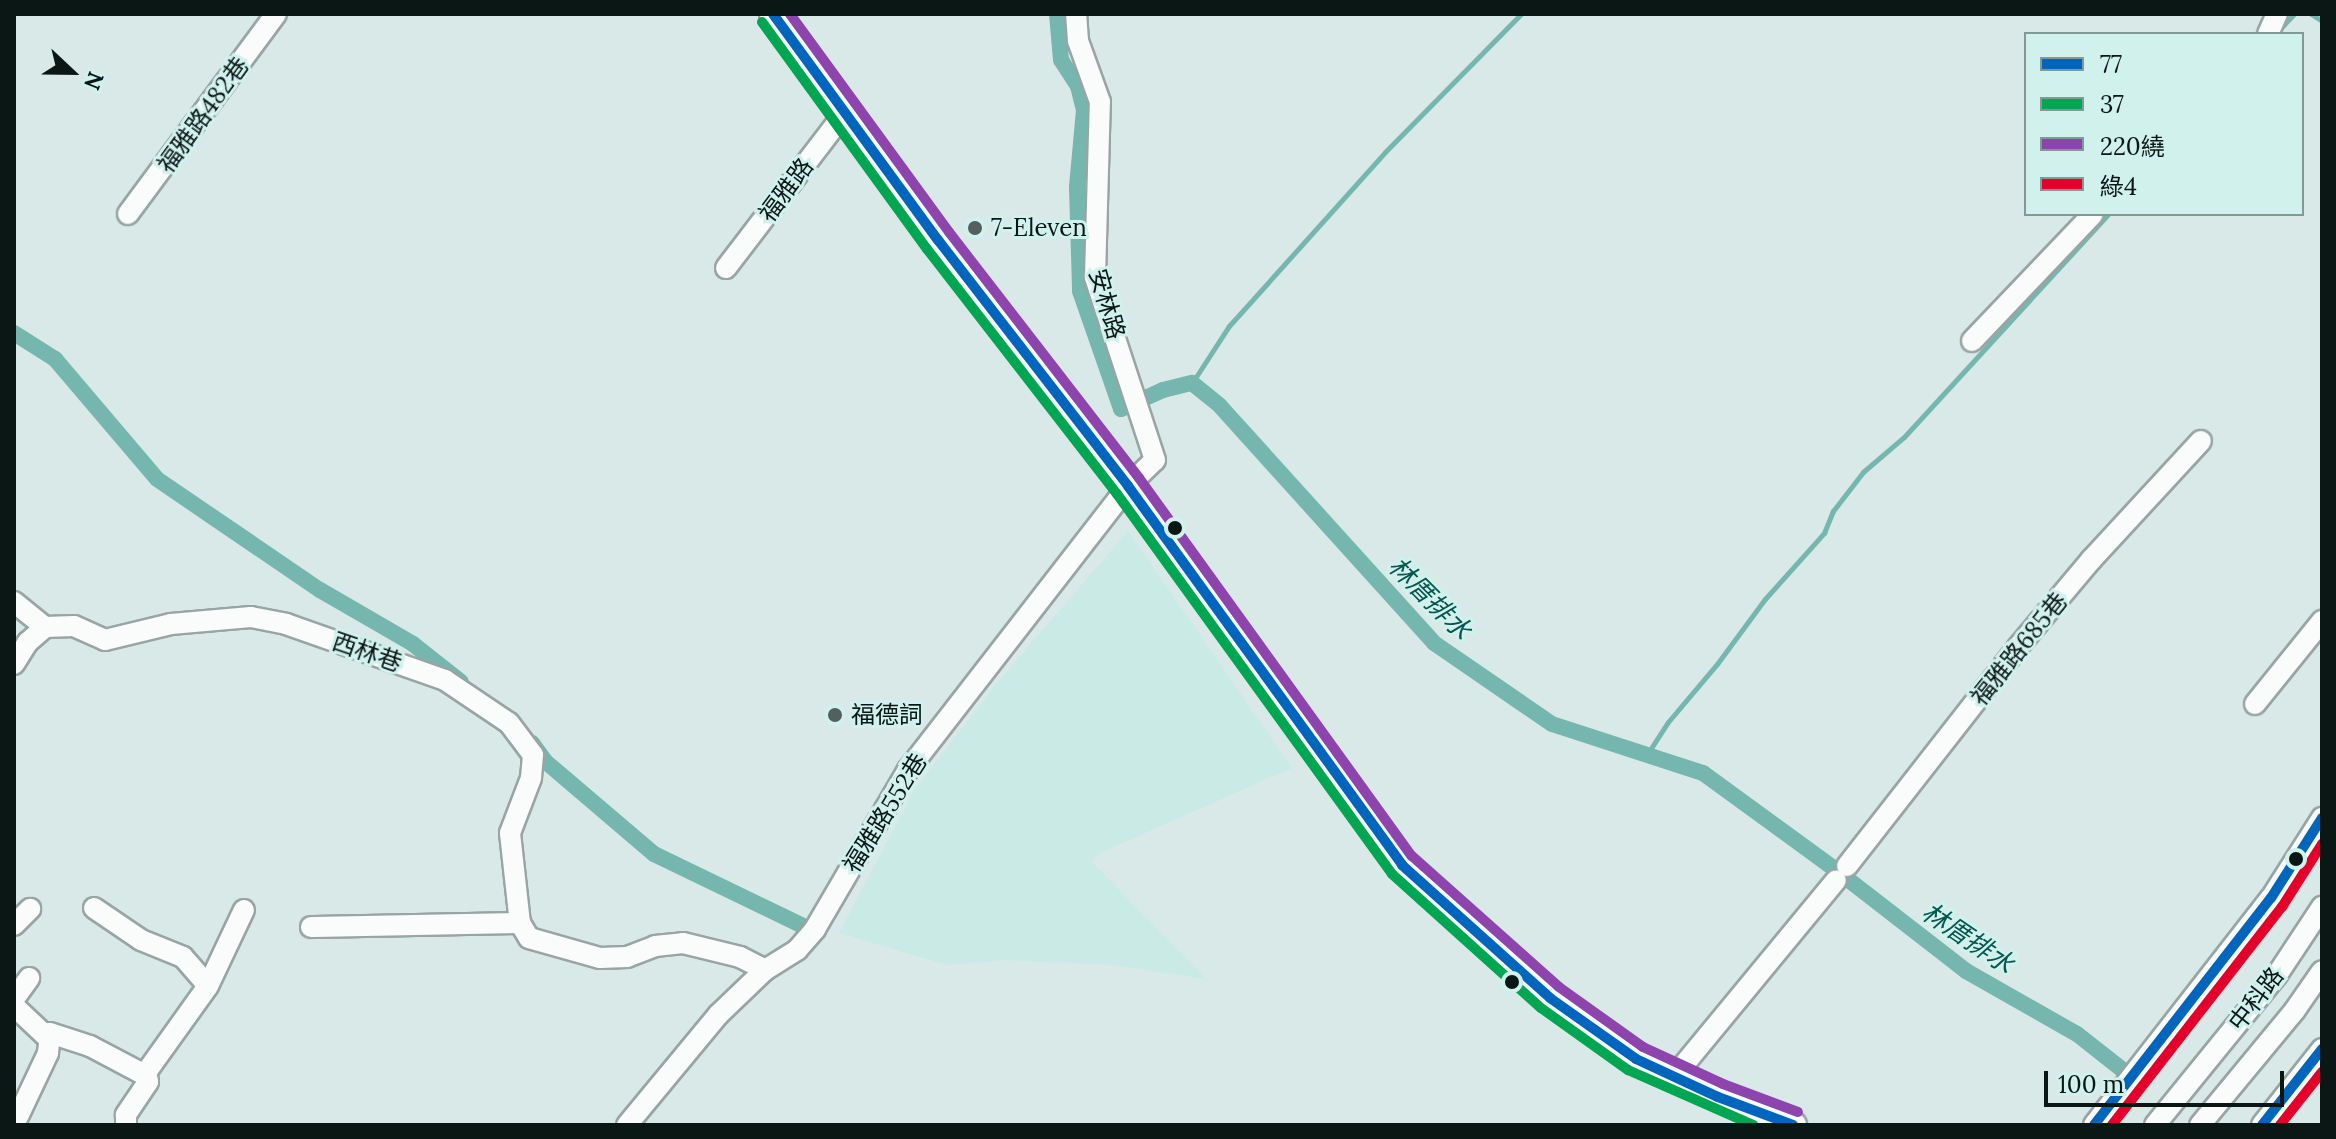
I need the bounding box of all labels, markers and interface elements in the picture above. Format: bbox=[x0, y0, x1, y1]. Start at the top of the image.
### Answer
north arrow bbox=[32, 32, 112, 112]
legend bbox=[2024, 32, 2304, 216]
text: 77 bbox=[2100, 49, 2122, 80]
street label: 福雅路482巷 bbox=[152, 52, 254, 178]
text: N bbox=[78, 68, 110, 94]
text: 37 bbox=[2100, 89, 2124, 120]
text: 220繞 bbox=[2100, 131, 2165, 162]
street label: 福雅路 bbox=[753, 153, 819, 227]
text: 綠4 bbox=[2100, 171, 2137, 202]
place label: 7-Eleven bbox=[991, 214, 1087, 242]
marker: 7-Eleven bbox=[966, 219, 984, 237]
street label: 安林路 bbox=[1083, 265, 1131, 343]
unlabelled marker bbox=[1167, 520, 1183, 536]
water label: 林厝排水 bbox=[1382, 550, 1478, 646]
street label: 福雅路685巷 bbox=[1965, 587, 2073, 711]
street label: 西林巷 bbox=[328, 627, 406, 677]
place label: 福德詞 bbox=[851, 701, 923, 729]
marker: 福德詞 bbox=[826, 706, 844, 724]
street label: 福雅路552巷 bbox=[837, 748, 933, 878]
unlabelled marker bbox=[2288, 851, 2304, 867]
water label: 林厝排水 bbox=[1916, 896, 2020, 980]
street label: 中科路 bbox=[2222, 962, 2290, 1036]
unlabelled marker bbox=[1504, 974, 1520, 990]
scale bar bbox=[2048, 1055, 2288, 1105]
text: 100 m bbox=[2058, 1069, 2124, 1100]

